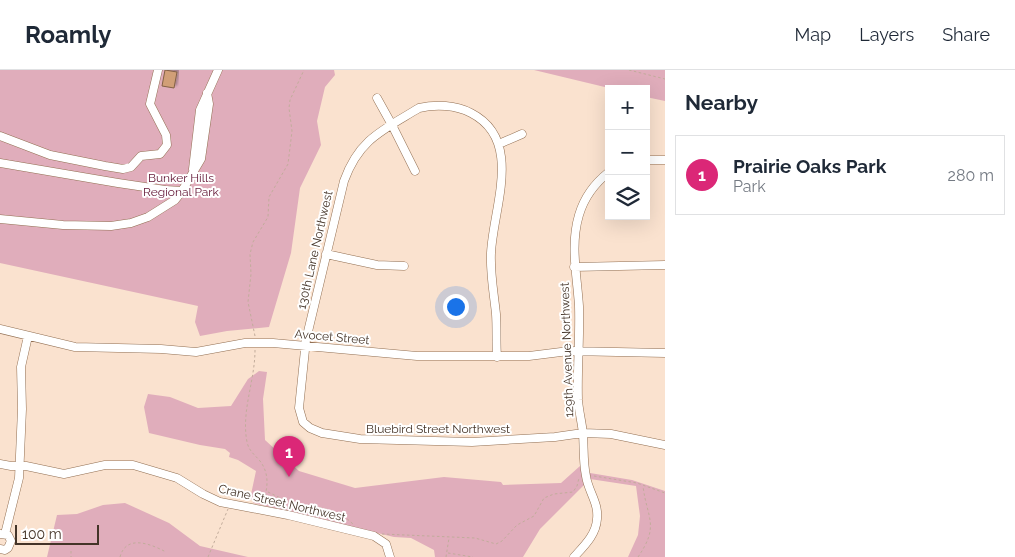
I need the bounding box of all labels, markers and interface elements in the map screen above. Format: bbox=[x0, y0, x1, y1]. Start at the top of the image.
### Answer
text: Roamly bbox=[25, 20, 111, 49]
text: Map bbox=[795, 24, 831, 45]
text: Layers bbox=[859, 24, 914, 45]
text: Share bbox=[942, 24, 990, 45]
map controls bbox=[605, 85, 650, 220]
button: + bbox=[605, 85, 650, 130]
text: Nearby bbox=[685, 90, 758, 115]
button: − bbox=[605, 130, 650, 175]
text: Prairie Oaks Park bbox=[733, 155, 886, 177]
text: 1 bbox=[698, 166, 706, 185]
text: 280 m bbox=[948, 166, 994, 185]
park label: Bunker Hills Regional Park bbox=[143, 171, 220, 199]
button: layers bbox=[605, 175, 650, 220]
text: Park bbox=[733, 177, 766, 196]
street label: 130th Lane Northwest bbox=[295, 189, 335, 311]
street label: 129th Avenue Northwest bbox=[558, 282, 576, 418]
your location bbox=[443, 294, 469, 320]
street label: Avocet Street bbox=[294, 327, 370, 347]
street label: Bluebird Street Northwest bbox=[366, 422, 510, 436]
pin: 1 bbox=[273, 436, 305, 477]
street label: Crane Street Northwest bbox=[217, 482, 347, 524]
scale bar bbox=[15, 522, 99, 545]
text: 100 m bbox=[22, 526, 62, 542]

